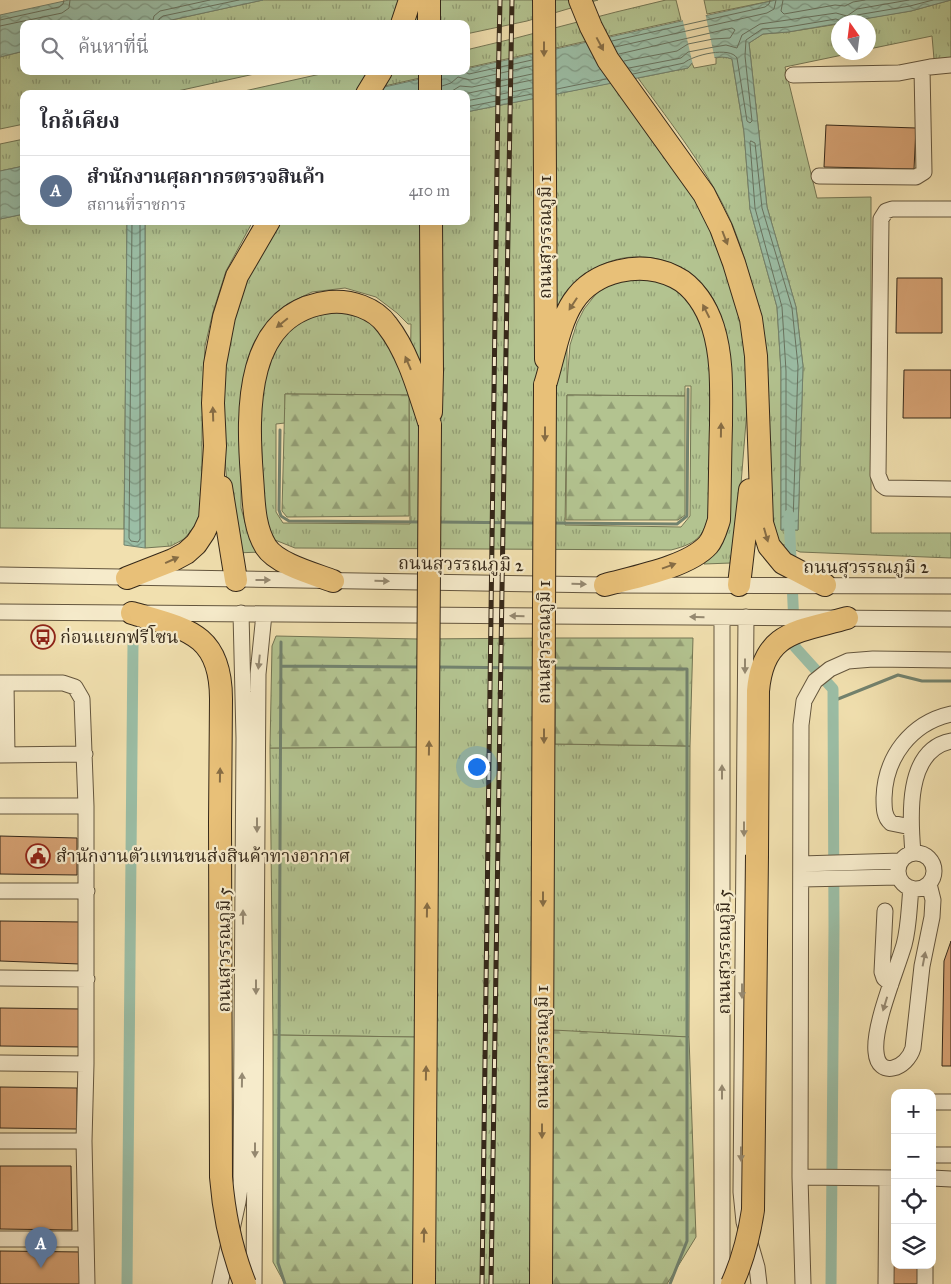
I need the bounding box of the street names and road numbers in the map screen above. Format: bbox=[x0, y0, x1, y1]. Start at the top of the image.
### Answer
street label: ถนนสุวรรณภูมิ 1 bbox=[534, 175, 557, 299]
street label: ถนนสุวรรณภูมิ 2 bbox=[398, 552, 524, 577]
street label: ถนนสุวรรณภูมิ 2 bbox=[803, 556, 929, 579]
street label: ถนนสุวรรณภูมิ 1 bbox=[533, 580, 556, 704]
street label: ถนนสุวรรณภูมิ 5 bbox=[213, 887, 236, 1013]
street label: ถนนสุวรรณภูมิ 5 bbox=[713, 889, 736, 1015]
street label: ถนนสุวรรณภูมิ 1 bbox=[531, 985, 554, 1109]

